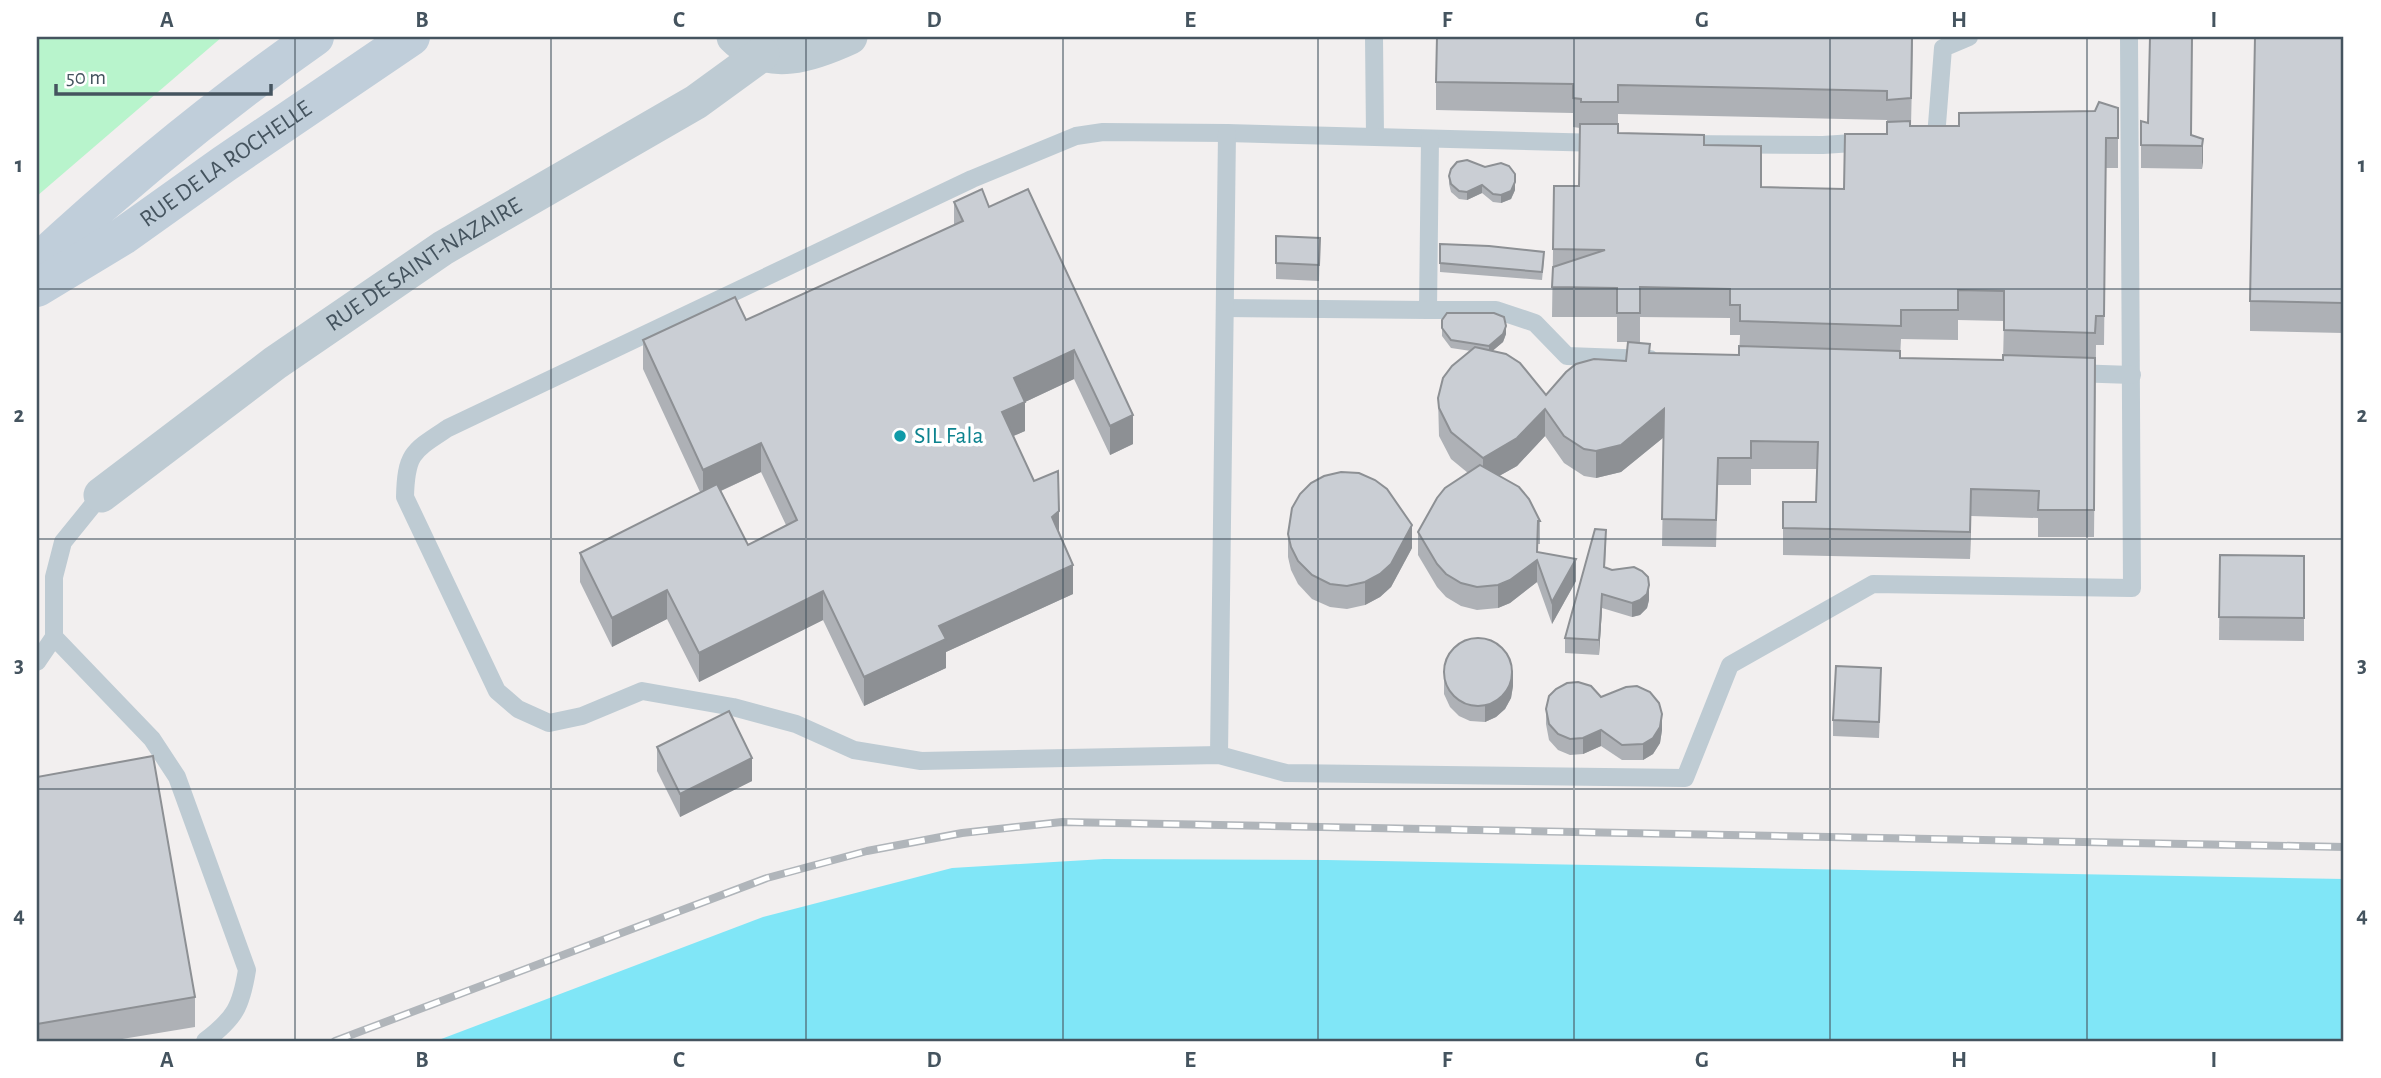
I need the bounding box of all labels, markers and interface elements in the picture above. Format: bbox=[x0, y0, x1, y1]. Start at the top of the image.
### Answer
text: A bbox=[160, 9, 174, 32]
text: B bbox=[415, 9, 429, 32]
text: C bbox=[673, 9, 685, 32]
text: D bbox=[926, 9, 942, 32]
text: E bbox=[1184, 9, 1196, 32]
text: F bbox=[1442, 9, 1453, 32]
text: G bbox=[1695, 9, 1709, 32]
text: H bbox=[1951, 9, 1967, 32]
text: I bbox=[2211, 9, 2217, 32]
scale bar bbox=[56, 52, 271, 96]
text: 50 m bbox=[66, 67, 106, 88]
street label: RUE DE LA ROCHELLE bbox=[136, 96, 316, 232]
text: 1 bbox=[15, 154, 23, 177]
text: 1 bbox=[2358, 154, 2366, 177]
street label: RUE DE SAINT-NAZAIRE bbox=[322, 193, 526, 336]
text: 2 bbox=[14, 404, 25, 427]
text: 2 bbox=[2357, 404, 2368, 427]
place label: SIL Fala bbox=[914, 424, 984, 448]
marker: SIL Fala bbox=[892, 428, 908, 444]
text: 3 bbox=[14, 654, 24, 677]
text: 3 bbox=[2357, 654, 2367, 677]
text: 4 bbox=[13, 904, 25, 927]
text: 4 bbox=[2356, 904, 2368, 927]
text: A bbox=[160, 1049, 174, 1072]
text: B bbox=[415, 1049, 429, 1072]
text: C bbox=[673, 1049, 685, 1072]
text: D bbox=[926, 1049, 942, 1072]
text: E bbox=[1184, 1049, 1196, 1072]
text: F bbox=[1442, 1049, 1453, 1072]
text: G bbox=[1695, 1049, 1709, 1072]
text: H bbox=[1951, 1049, 1967, 1072]
text: I bbox=[2211, 1049, 2217, 1072]

